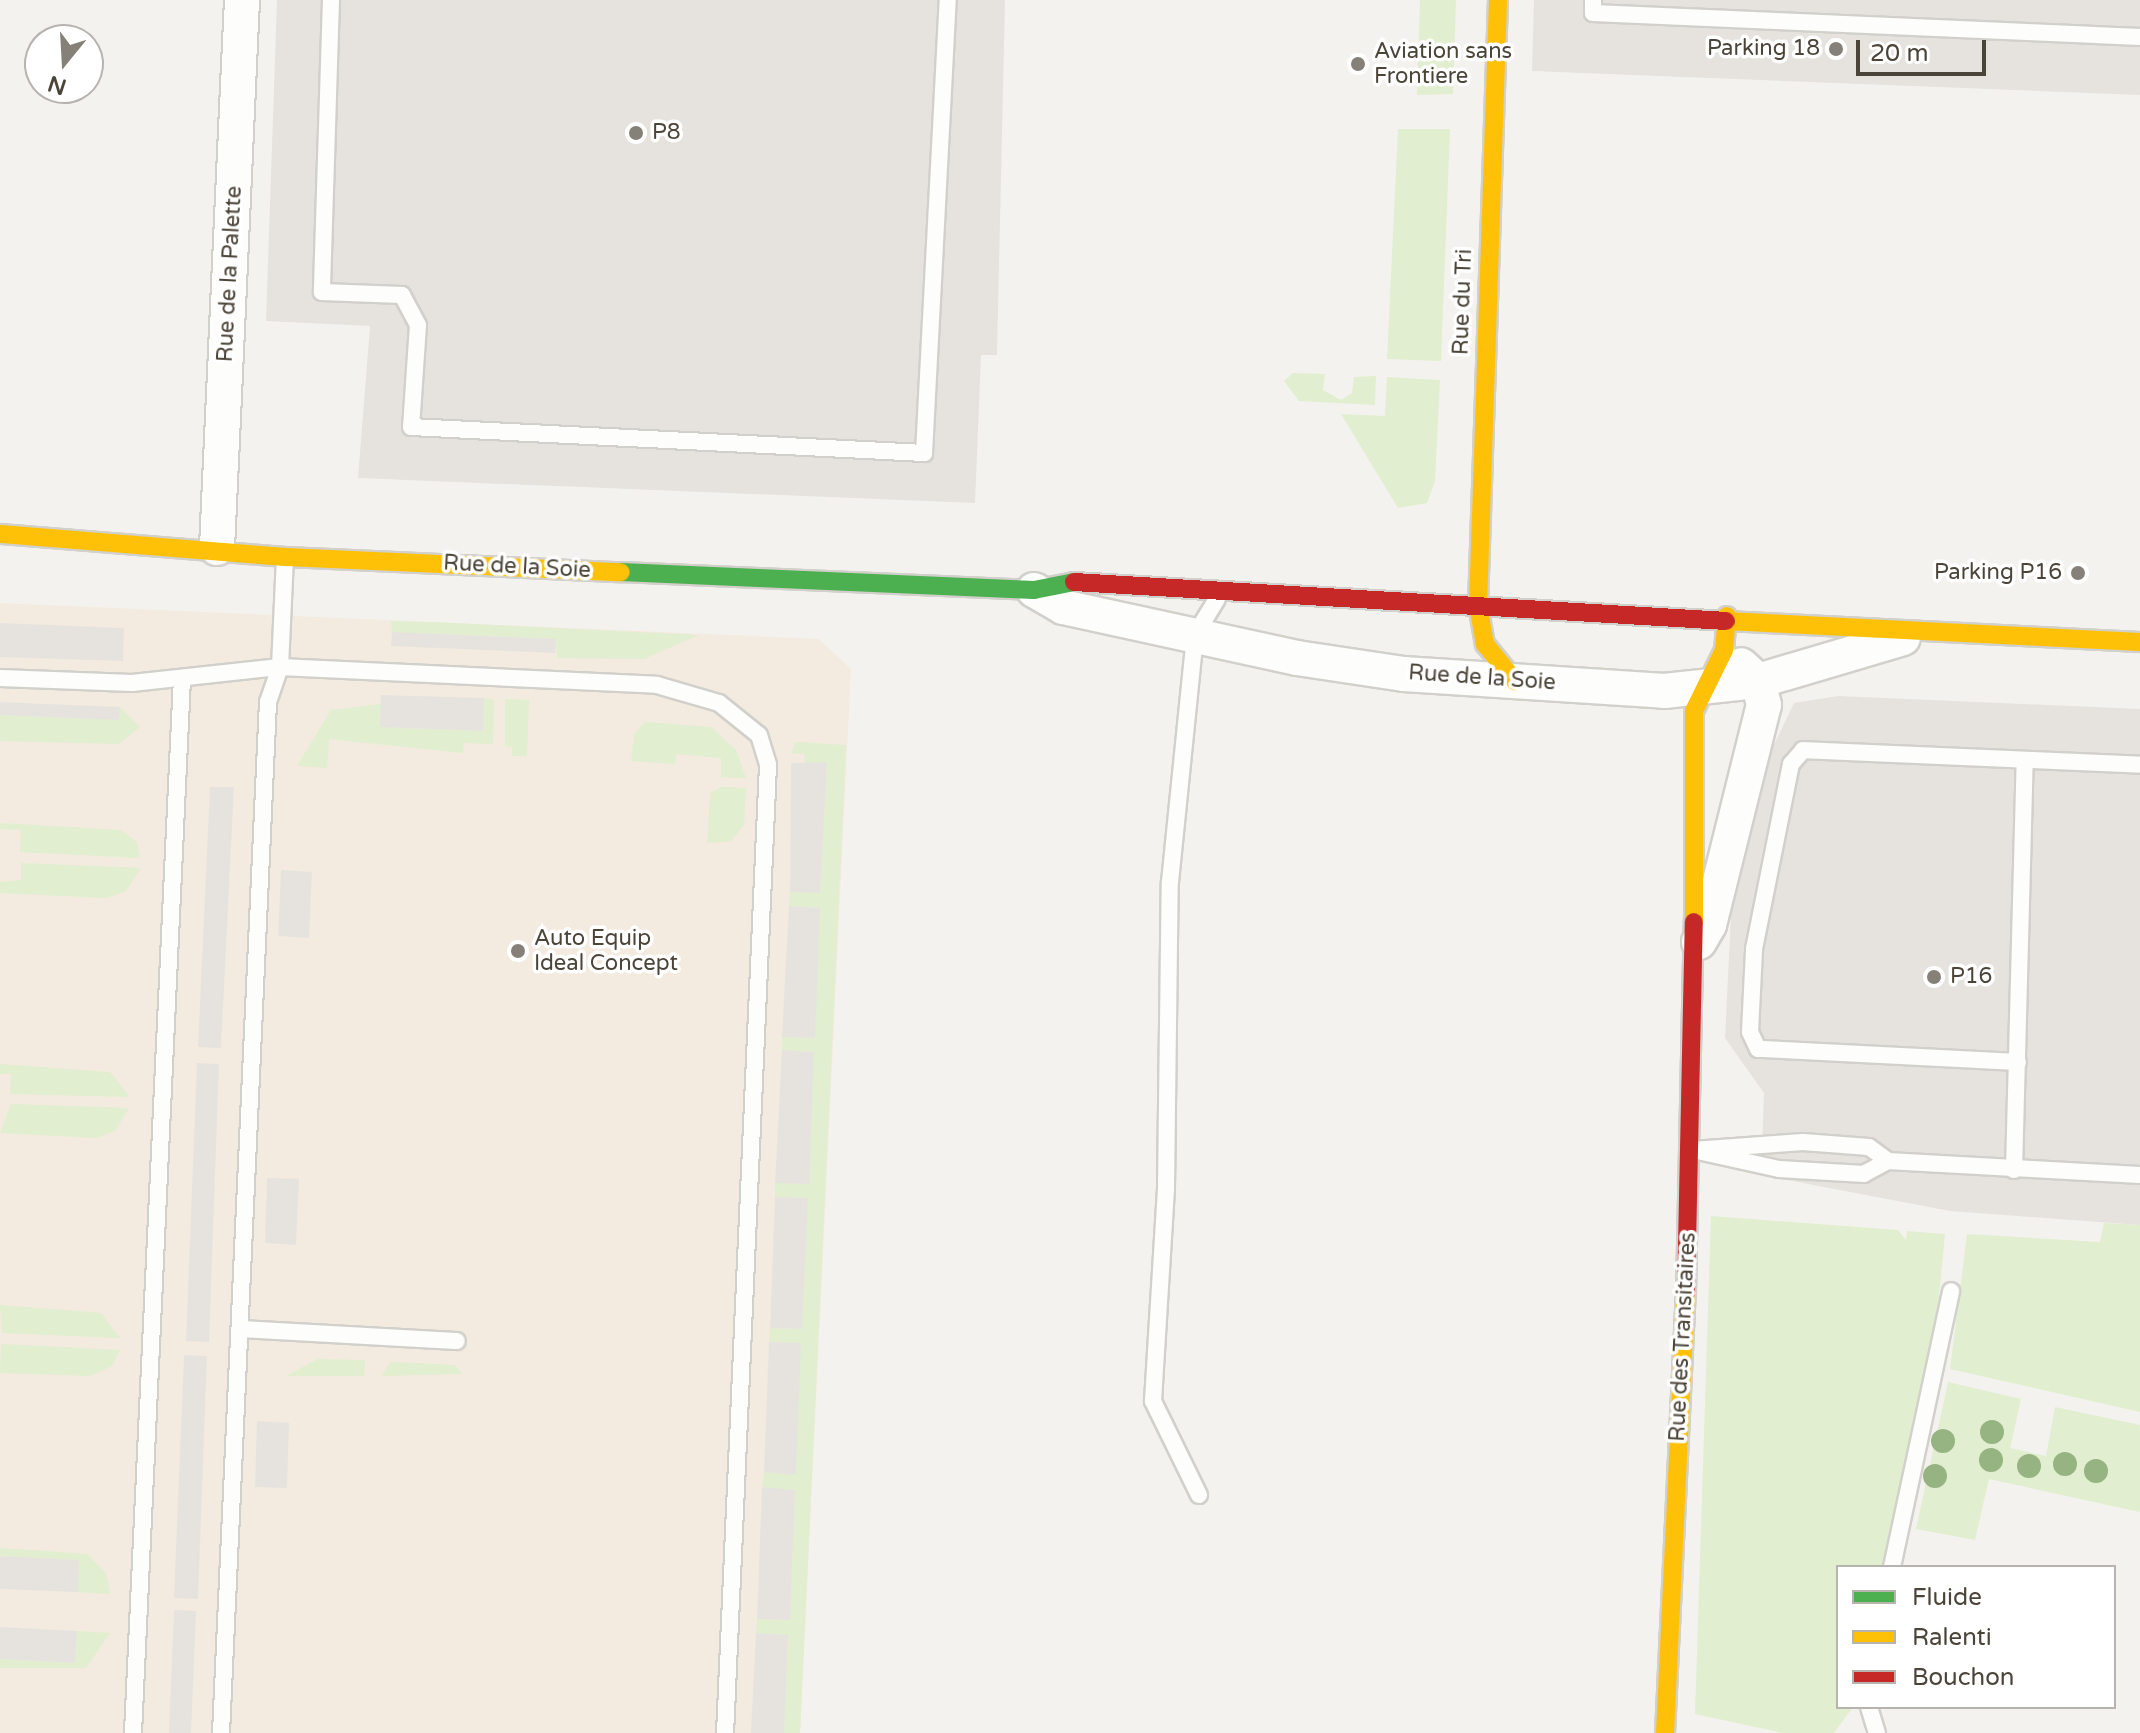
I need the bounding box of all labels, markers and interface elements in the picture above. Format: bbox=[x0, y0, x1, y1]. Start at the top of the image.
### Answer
north arrow bbox=[24, 24, 104, 104]
scale bar bbox=[1860, 24, 1990, 74]
place label: Parking 18 bbox=[1707, 36, 1820, 62]
place label: Aviation sans Frontiere bbox=[1374, 38, 1512, 90]
text: 20 m bbox=[1870, 39, 1928, 68]
marker: Parking 18 bbox=[1827, 40, 1845, 58]
marker: Aviation sans Frontiere bbox=[1349, 55, 1367, 73]
text: N bbox=[45, 70, 70, 100]
place label: P8 bbox=[652, 120, 681, 146]
marker: P8 bbox=[627, 124, 645, 142]
street label: Rue de la Palette bbox=[212, 185, 248, 363]
street label: Rue du Tri bbox=[1448, 248, 1478, 356]
street label: Rue de la Soie bbox=[443, 550, 591, 584]
place label: Parking P16 bbox=[1934, 560, 2062, 586]
marker: Parking P16 bbox=[2069, 564, 2087, 582]
street label: Rue de la Soie bbox=[1407, 660, 1557, 696]
place label: Auto Equip Ideal Concept bbox=[534, 925, 678, 976]
marker: Auto Equip Ideal Concept bbox=[509, 942, 527, 960]
place label: P16 bbox=[1950, 964, 1992, 990]
marker: P16 bbox=[1925, 968, 1943, 986]
street label: Rue des Transitaires bbox=[1664, 1232, 1702, 1442]
legend bbox=[1836, 1565, 2116, 1709]
text: Fluide bbox=[1912, 1583, 1982, 1612]
text: Ralenti bbox=[1912, 1623, 1992, 1652]
text: Bouchon bbox=[1912, 1663, 2014, 1692]

